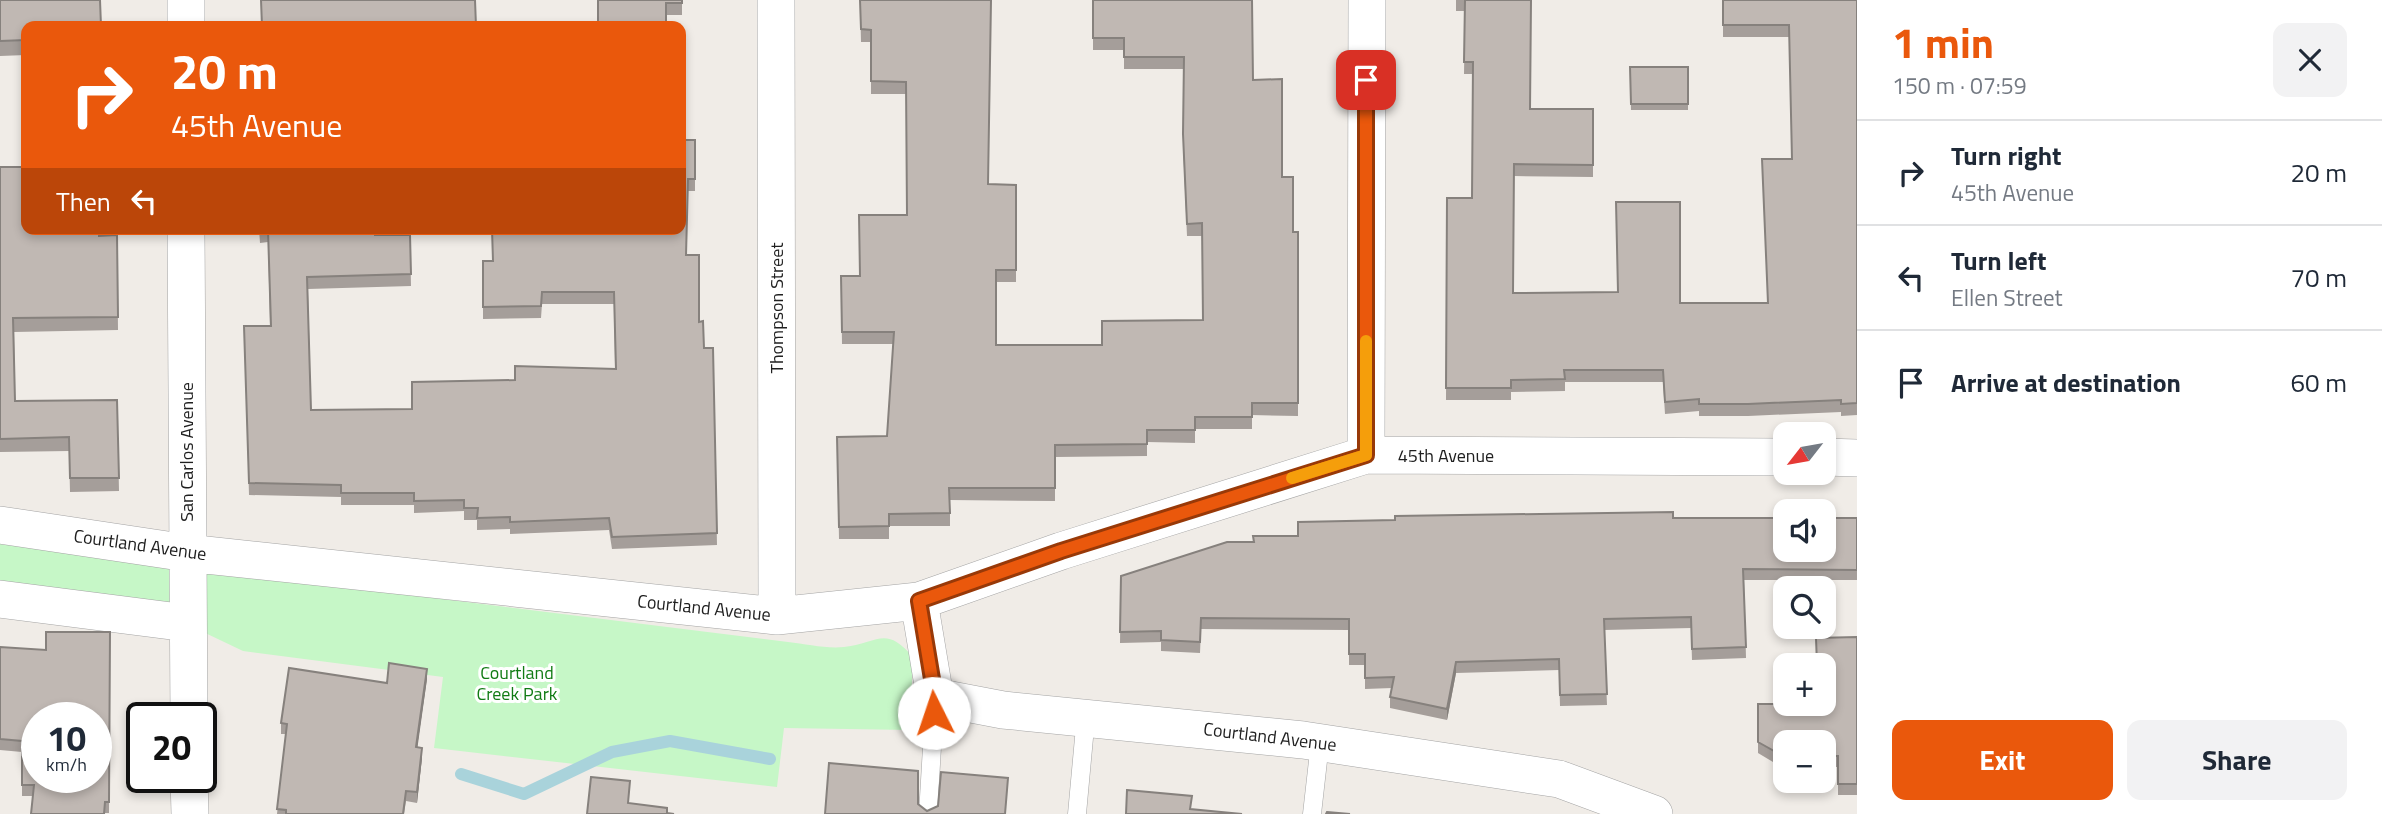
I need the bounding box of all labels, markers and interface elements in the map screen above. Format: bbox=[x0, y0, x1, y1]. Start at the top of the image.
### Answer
text: 1 min bbox=[1892, 10, 1994, 74]
button: close bbox=[2273, 23, 2347, 97]
text: 20 m bbox=[171, 33, 278, 108]
icon: right bbox=[56, 49, 147, 140]
pin bbox=[1336, 50, 1396, 110]
icon: arrive bbox=[1347, 61, 1385, 99]
text: 150 m · 07:59 bbox=[1892, 68, 2027, 103]
text: 45th Avenue bbox=[171, 101, 342, 149]
text: Turn right bbox=[1951, 136, 2062, 175]
text: 20 m bbox=[2290, 153, 2347, 192]
icon: right bbox=[1892, 154, 1930, 192]
text: 45th Avenue bbox=[1951, 175, 2074, 210]
text: Then bbox=[56, 182, 111, 221]
icon: left bbox=[125, 182, 163, 220]
text: Turn left bbox=[1951, 241, 2046, 280]
street label: Thompson Street bbox=[763, 242, 790, 374]
text: 70 m bbox=[2290, 258, 2347, 297]
icon: left bbox=[1892, 259, 1930, 297]
text: Ellen Street bbox=[1951, 280, 2063, 315]
text: Arrive at destination bbox=[1951, 363, 2181, 402]
text: 60 m bbox=[2290, 363, 2347, 402]
icon: arrive bbox=[1892, 364, 1930, 402]
street label: San Carlos Avenue bbox=[173, 382, 200, 522]
north arrow bbox=[1773, 422, 1836, 485]
map controls bbox=[1773, 422, 1836, 793]
street label: 45th Avenue bbox=[1398, 442, 1494, 469]
button: sound bbox=[1773, 499, 1836, 562]
street label: Courtland Avenue bbox=[72, 522, 208, 567]
button: search bbox=[1773, 576, 1836, 639]
street label: Courtland Avenue bbox=[636, 587, 772, 628]
button: + bbox=[1773, 653, 1836, 716]
park label: Courtland Creek Park bbox=[477, 659, 558, 707]
position arrow bbox=[897, 676, 971, 750]
speed limit sign: 20 bbox=[126, 702, 217, 793]
text: 10 bbox=[47, 711, 86, 765]
street label: Courtland Avenue bbox=[1202, 715, 1338, 758]
button: Exit bbox=[1892, 720, 2113, 800]
button: Share bbox=[2127, 720, 2347, 800]
button: − bbox=[1773, 730, 1836, 793]
text: km/h bbox=[46, 751, 87, 778]

